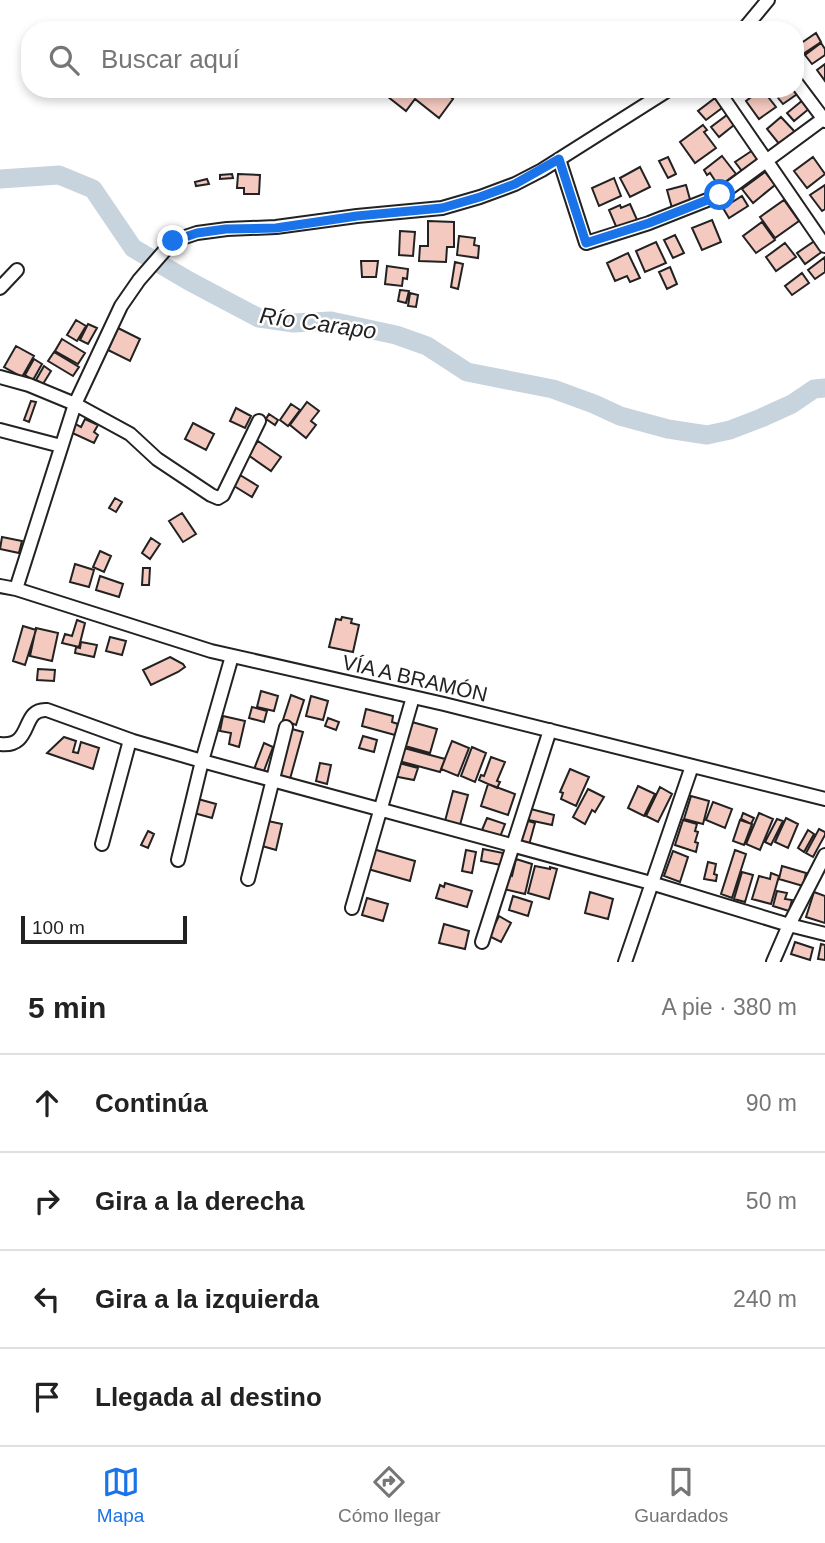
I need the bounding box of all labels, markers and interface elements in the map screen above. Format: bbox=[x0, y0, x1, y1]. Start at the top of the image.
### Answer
search box bbox=[21, 21, 804, 98]
icon: search bbox=[45, 41, 83, 79]
text: Buscar aquí bbox=[101, 44, 240, 74]
route start bbox=[704, 179, 735, 210]
route end bbox=[157, 225, 188, 256]
water label: Río Carapo bbox=[258, 302, 378, 344]
street label: VÍA A BRAMÓN bbox=[340, 650, 490, 706]
scale bar bbox=[21, 913, 187, 945]
text: 100 m bbox=[32, 917, 85, 938]
text: 5 min bbox=[28, 991, 106, 1024]
text: A pie · 380 m bbox=[661, 994, 797, 1020]
icon: ahead bbox=[28, 1084, 66, 1122]
text: Continúa bbox=[95, 1088, 208, 1118]
text: 90 m bbox=[746, 1090, 797, 1116]
icon: right bbox=[28, 1182, 66, 1220]
text: Gira a la derecha bbox=[95, 1186, 305, 1216]
text: 50 m bbox=[746, 1188, 797, 1214]
icon: left bbox=[28, 1280, 66, 1318]
text: Gira a la izquierda bbox=[95, 1284, 319, 1314]
text: 240 m bbox=[733, 1286, 797, 1312]
icon: arrive bbox=[28, 1378, 66, 1416]
text: Llegada al destino bbox=[95, 1382, 322, 1412]
tab: Mapa bbox=[97, 1463, 144, 1527]
tab: Cómo llegar bbox=[338, 1463, 440, 1527]
tab: Guardados bbox=[634, 1463, 728, 1527]

